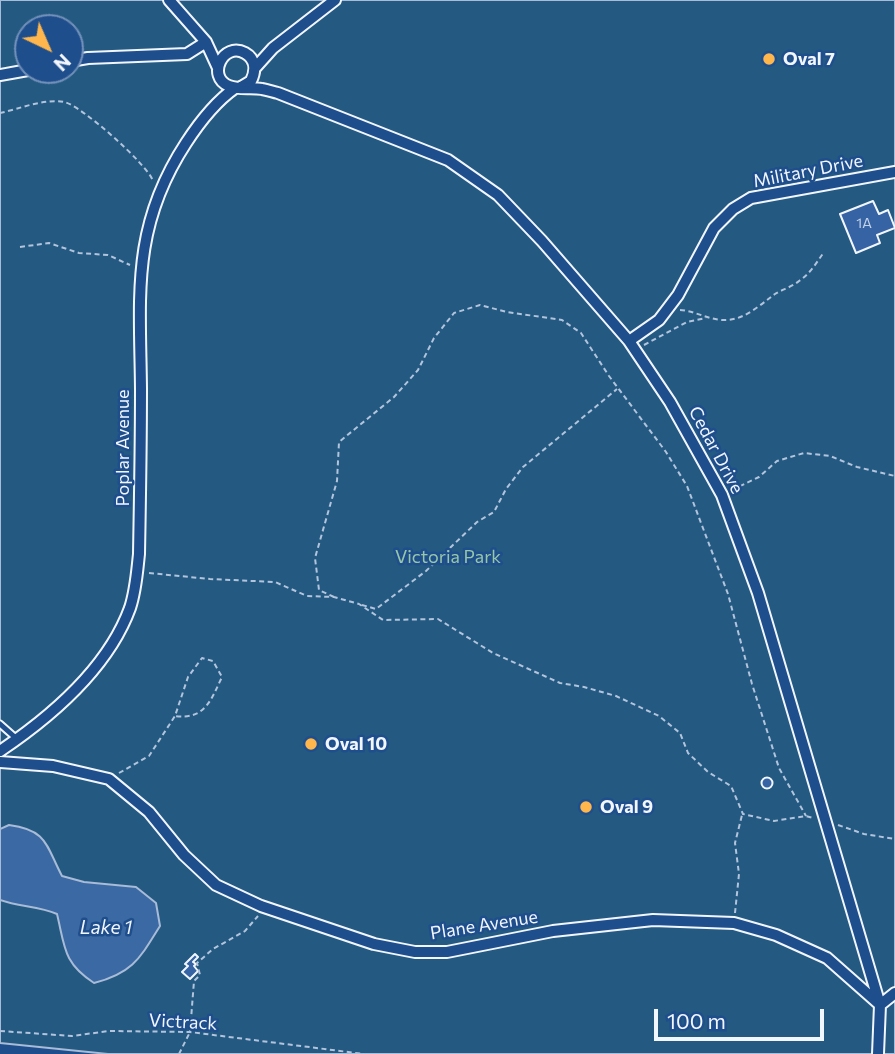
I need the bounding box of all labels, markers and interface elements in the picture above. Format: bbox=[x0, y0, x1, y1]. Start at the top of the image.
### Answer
north arrow bbox=[14, 14, 84, 84]
place label: Oval 7 bbox=[783, 48, 835, 70]
text: N bbox=[49, 50, 76, 76]
marker: Oval 7 bbox=[761, 51, 777, 67]
street label: Military Drive bbox=[751, 150, 865, 192]
house number: 1A bbox=[856, 215, 872, 231]
street label: Poplar Avenue bbox=[112, 389, 134, 507]
street label: Cedar Drive bbox=[684, 403, 748, 497]
park label: Victoria Park bbox=[395, 546, 501, 568]
place label: Oval 10 bbox=[325, 733, 387, 755]
marker: Oval 10 bbox=[303, 736, 319, 752]
place label: Oval 9 bbox=[600, 796, 653, 818]
marker: Oval 9 bbox=[578, 799, 594, 815]
street label: Plane Avenue bbox=[429, 906, 539, 944]
water label: Lake 1 bbox=[80, 917, 132, 939]
scale bar bbox=[657, 995, 827, 1038]
text: 100 m bbox=[667, 1008, 726, 1033]
street label: Victrack bbox=[148, 1009, 218, 1035]

